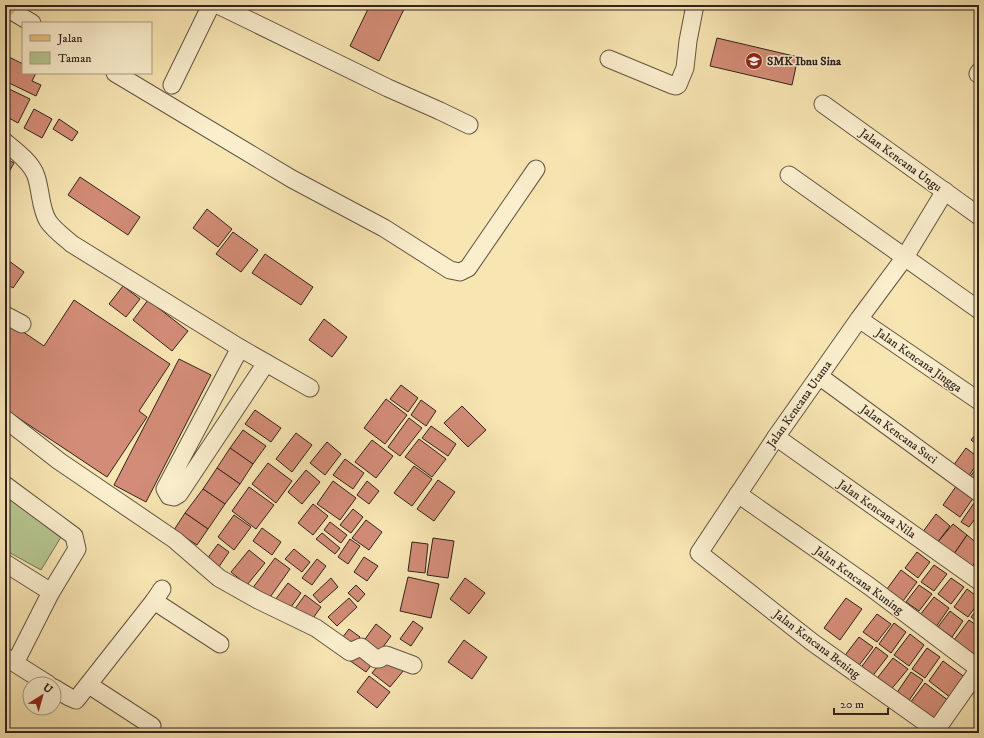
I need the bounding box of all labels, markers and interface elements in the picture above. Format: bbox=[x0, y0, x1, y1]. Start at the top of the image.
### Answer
legend bbox=[22, 22, 152, 74]
text: Jalan bbox=[57, 31, 83, 46]
text: Taman bbox=[58, 51, 92, 66]
school or university icon: SMK Ibnu Sina bbox=[744, 51, 764, 71]
place label: SMK Ibnu Sina bbox=[767, 54, 842, 69]
street label: Jalan Kencana Ungu bbox=[856, 125, 945, 195]
street label: Jalan Kencana Jingga bbox=[872, 325, 965, 396]
street label: Jalan Kencana Utama bbox=[763, 357, 836, 452]
street label: Jalan Kencana Suci bbox=[857, 401, 940, 467]
street label: Jalan Kencana Nila bbox=[834, 476, 920, 543]
street label: Jalan Kencana Kuning bbox=[810, 542, 906, 618]
street label: Jalan Kencana Bening bbox=[769, 606, 863, 682]
north arrow bbox=[22, 676, 62, 716]
text: U bbox=[40, 681, 55, 697]
scale bar bbox=[834, 690, 888, 716]
text: 20 m bbox=[840, 697, 864, 712]

